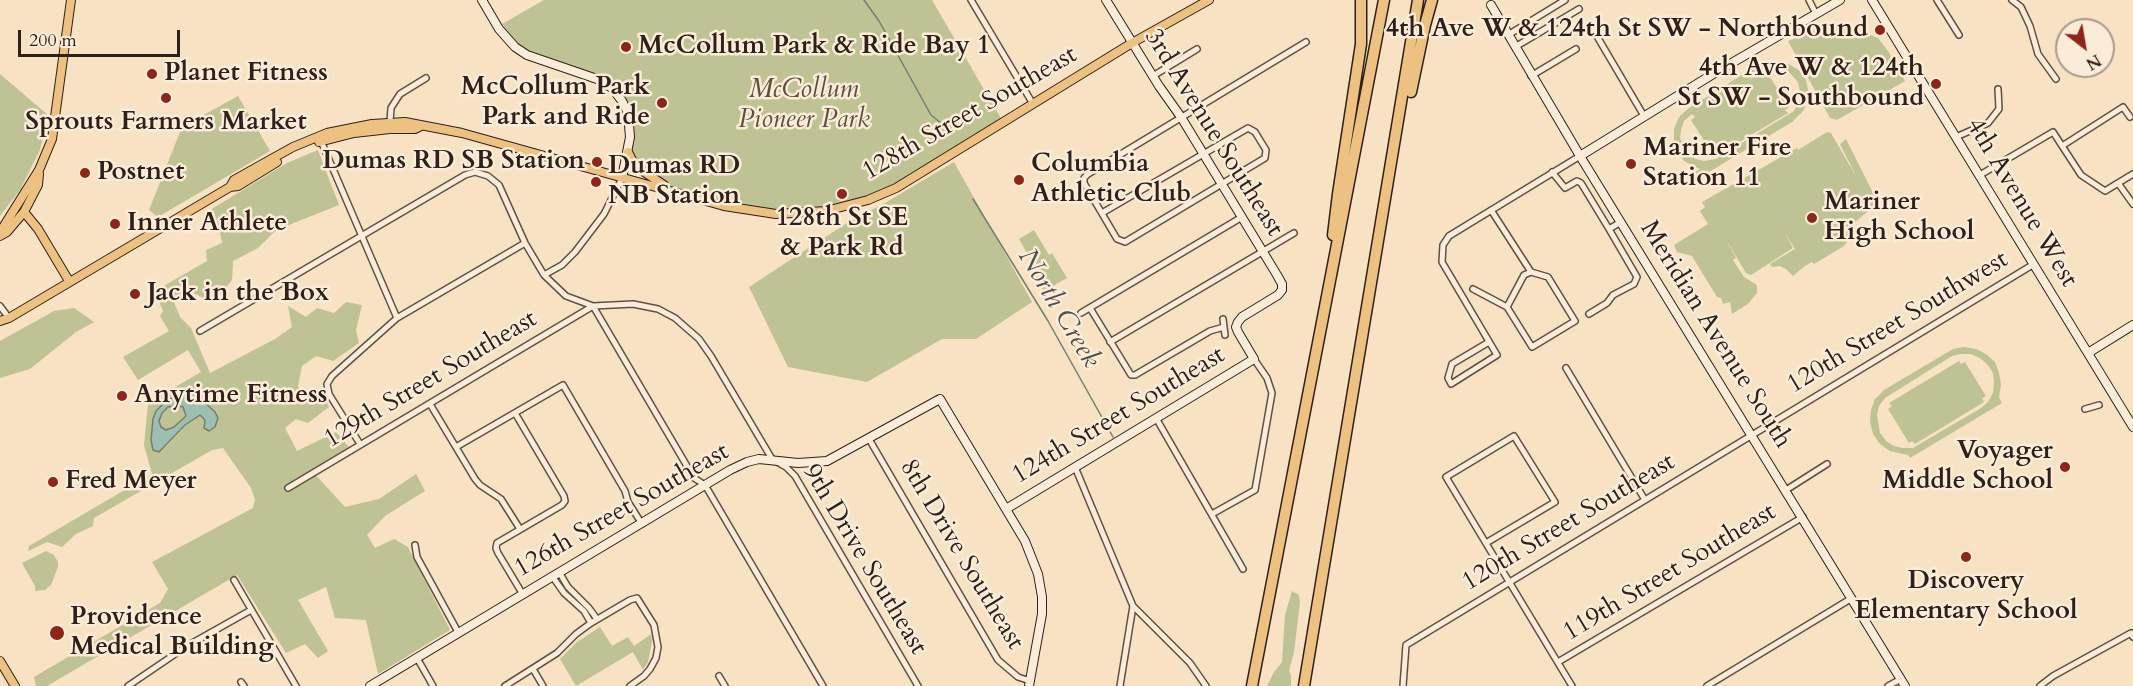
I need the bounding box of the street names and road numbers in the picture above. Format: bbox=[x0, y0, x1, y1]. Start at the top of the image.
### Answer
street label: 3rd Avenue Southeast bbox=[1137, 24, 1289, 242]
street label: 128th Street Southeast bbox=[857, 40, 1083, 188]
street label: 4th Avenue West bbox=[1958, 113, 2084, 293]
street label: Meridian Avenue South bbox=[1632, 215, 1798, 455]
street label: 120th Street Southwest bbox=[1782, 245, 2014, 401]
street label: 129th Street Southeast bbox=[319, 304, 543, 456]
street label: 124th Street Southeast bbox=[1007, 340, 1231, 492]
street label: 126th Street Southeast bbox=[509, 437, 735, 585]
street label: 120th Street Southeast bbox=[1457, 447, 1681, 599]
street label: 8th Drive Southeast bbox=[892, 454, 1030, 656]
street label: 9th Drive Southeast bbox=[795, 459, 933, 661]
street label: 119th Street Southeast bbox=[1558, 497, 1782, 649]

